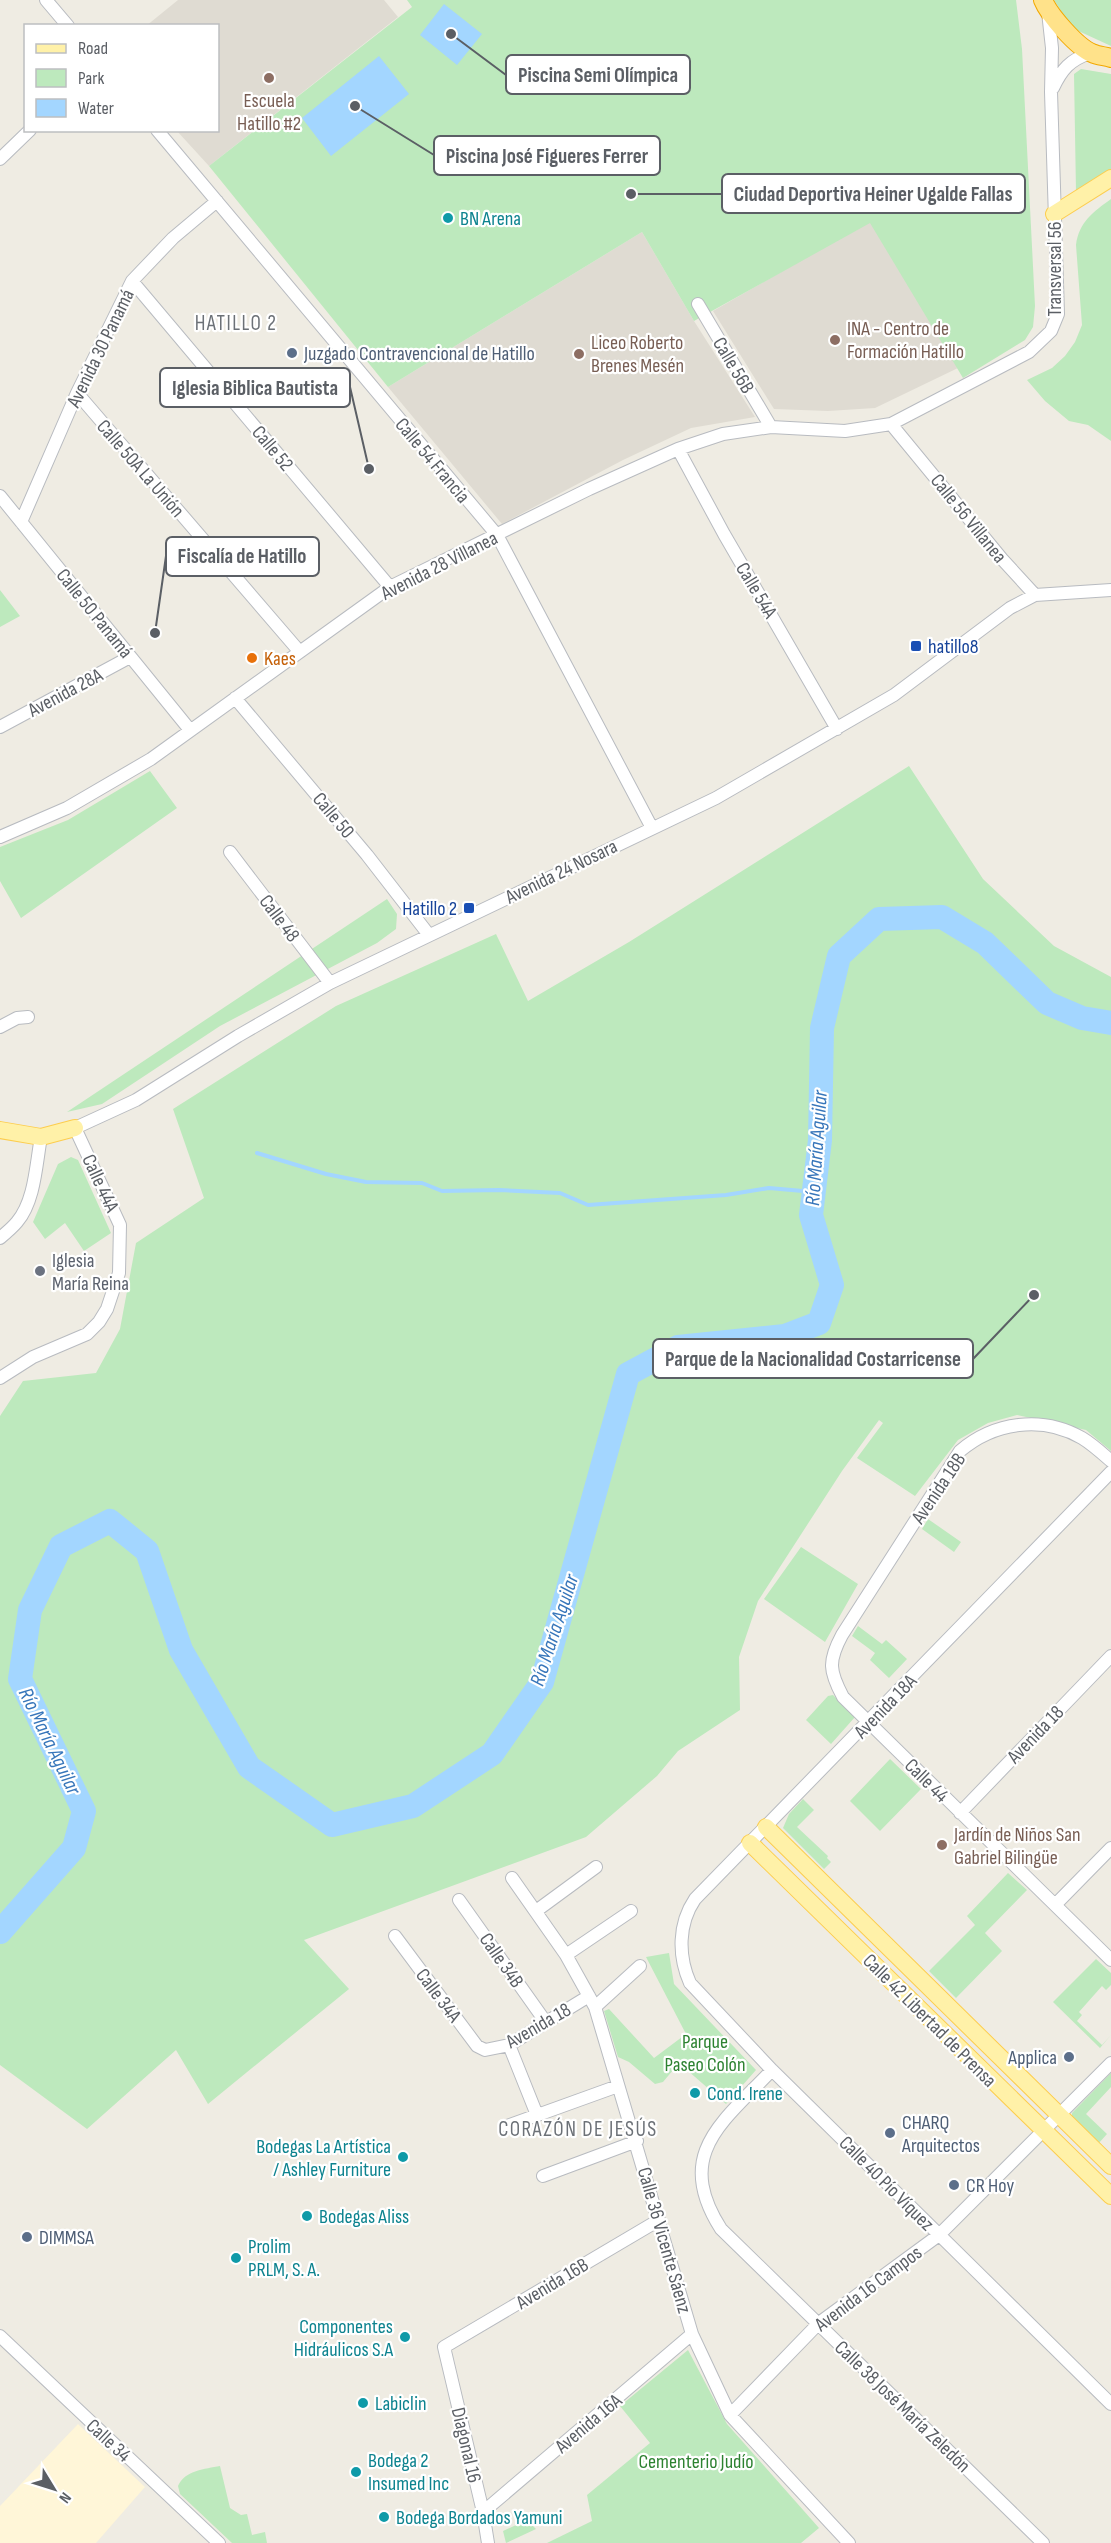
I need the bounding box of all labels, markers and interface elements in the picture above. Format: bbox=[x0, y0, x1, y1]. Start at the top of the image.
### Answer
legend bbox=[24, 24, 219, 132]
text: Road bbox=[78, 38, 108, 59]
callout: Piscina Semi Olímpica bbox=[506, 55, 690, 94]
text: Piscina Semi Olímpica bbox=[518, 63, 678, 88]
text: Park bbox=[78, 68, 104, 89]
marker: Escuela Hatillo #2 bbox=[262, 71, 276, 85]
place label: Escuela Hatillo #2 bbox=[237, 89, 301, 136]
text: Water bbox=[78, 98, 114, 119]
callout: Piscina José Figueres Ferrer bbox=[434, 136, 660, 175]
text: Piscina José Figueres Ferrer bbox=[446, 144, 649, 169]
callout: Ciudad Deportiva Heiner Ugalde Fallas bbox=[722, 174, 1025, 213]
text: Ciudad Deportiva Heiner Ugalde Fallas bbox=[734, 182, 1013, 207]
place label: BN Arena bbox=[460, 207, 521, 231]
marker: BN Arena bbox=[441, 211, 455, 225]
street label: Transversal 56 bbox=[1043, 222, 1067, 316]
street label: Avenida 30 Panamá bbox=[61, 285, 140, 412]
district label: HATILLO 2 bbox=[195, 311, 277, 336]
place label: INA - Centro de Formación Hatillo bbox=[847, 317, 964, 364]
place label: Liceo Roberto Brenes Mesén bbox=[591, 331, 684, 378]
street label: Calle 56B bbox=[707, 333, 759, 398]
marker: INA - Centro de Formación Hatillo bbox=[828, 333, 842, 347]
place label: Juzgado Contravencional de Hatillo bbox=[303, 342, 535, 366]
marker: Juzgado Contravencional de Hatillo bbox=[285, 346, 299, 360]
marker: Liceo Roberto Brenes Mesén bbox=[572, 347, 586, 361]
callout: Iglesia Biblica Bautista bbox=[160, 368, 350, 407]
text: Iglesia Biblica Bautista bbox=[172, 376, 338, 401]
street label: Calle 54 Francia bbox=[390, 413, 475, 508]
street label: Calle 50A La Unión bbox=[91, 415, 189, 522]
street label: Calle 52 bbox=[246, 421, 298, 476]
street label: Calle 56 Villanea bbox=[925, 469, 1011, 568]
street label: Avenida 28 Villanea bbox=[376, 526, 502, 606]
callout: Fiscalía de Hatillo bbox=[166, 537, 319, 576]
text: Fiscalía de Hatillo bbox=[178, 544, 306, 569]
street label: Calle 54A bbox=[730, 558, 782, 623]
street label: Calle 50 Panamá bbox=[51, 564, 138, 663]
place label: hatillo8 bbox=[928, 635, 979, 659]
marker: hatillo8 bbox=[909, 639, 923, 653]
place label: Kaes bbox=[264, 647, 296, 671]
marker: Kaes bbox=[245, 651, 259, 665]
street label: Avenida 28A bbox=[23, 663, 107, 723]
street label: Calle 50 bbox=[307, 788, 359, 844]
street label: Avenida 24 Nosara bbox=[501, 834, 621, 910]
street label: Calle 48 bbox=[254, 890, 305, 947]
place label: Hatillo 2 bbox=[402, 897, 457, 921]
marker: Hatillo 2 bbox=[462, 901, 476, 915]
water label: Río María Aguilar bbox=[800, 1088, 833, 1207]
street label: Calle 44A bbox=[76, 1151, 124, 1217]
place label: Iglesia María Reina bbox=[52, 1249, 129, 1296]
marker: Iglesia María Reina bbox=[33, 1264, 47, 1278]
callout: Parque de la Nacionalidad Costarricense bbox=[653, 1339, 973, 1378]
text: Parque de la Nacionalidad Costarricense bbox=[665, 1347, 961, 1372]
street label: Avenida 18B bbox=[906, 1449, 971, 1529]
water label: Río María Aguilar bbox=[525, 1570, 585, 1689]
street label: Avenida 18A bbox=[849, 1669, 922, 1744]
water label: Río María Aguilar bbox=[13, 1684, 87, 1800]
street label: Avenida 18 bbox=[1002, 1701, 1069, 1769]
street label: Calle 44 bbox=[899, 1754, 953, 1808]
place label: Jardín de Niños San Gabriel Bilingüe bbox=[953, 1823, 1081, 1870]
marker: Jardín de Niños San Gabriel Bilingüe bbox=[935, 1838, 949, 1852]
street label: Calle 34B bbox=[474, 1929, 529, 1993]
street label: Calle 42 Libertad de Prensa bbox=[857, 1949, 1001, 2093]
street label: Calle 34A bbox=[410, 1964, 466, 2028]
street label: Avenida 18 bbox=[501, 1998, 575, 2055]
park label: Parque Paseo Colón bbox=[665, 2030, 745, 2077]
place label: Applica bbox=[1007, 2046, 1057, 2070]
marker: Applica bbox=[1062, 2050, 1076, 2064]
place label: Cond. Irene bbox=[707, 2082, 783, 2106]
marker: Cond. Irene bbox=[688, 2086, 702, 2100]
place label: CHARQ Arquitectos bbox=[901, 2111, 980, 2158]
district label: CORAZÓN DE JESÚS bbox=[498, 2117, 658, 2142]
marker: CHARQ Arquitectos bbox=[883, 2126, 897, 2140]
street label: Calle 40 Pío Víquez bbox=[834, 2131, 939, 2236]
place label: Bodegas La Artística / Ashley Furniture bbox=[256, 2135, 391, 2182]
marker: Bodegas La Artística / Ashley Furniture bbox=[396, 2150, 410, 2164]
street label: Calle 36 Vicente Sáenz bbox=[632, 2165, 696, 2316]
place label: CR Hoy bbox=[966, 2174, 1014, 2198]
marker: CR Hoy bbox=[947, 2178, 961, 2192]
place label: Bodegas Aliss bbox=[319, 2205, 409, 2229]
marker: Bodegas Aliss bbox=[300, 2209, 314, 2223]
place label: DIMMSA bbox=[39, 2226, 94, 2250]
marker: DIMMSA bbox=[20, 2230, 34, 2244]
place label: Prolim PRLM, S. A. bbox=[248, 2235, 320, 2282]
street label: Avenida 16 Campos bbox=[809, 2241, 927, 2338]
marker: Prolim PRLM, S. A. bbox=[229, 2251, 243, 2265]
street label: Avenida 16B bbox=[511, 2253, 593, 2315]
place label: Componentes Hidráulicos S.A bbox=[294, 2315, 393, 2362]
marker: Componentes Hidráulicos S.A bbox=[398, 2330, 412, 2344]
street label: Calle 38 José María Zeledón bbox=[829, 2336, 975, 2478]
street label: Avenida 16A bbox=[550, 2389, 627, 2459]
place label: Labiclin bbox=[375, 2392, 427, 2416]
marker: Labiclin bbox=[356, 2396, 370, 2410]
street label: Diagonal 16 bbox=[446, 2405, 486, 2485]
street label: Calle 34 bbox=[81, 2414, 136, 2467]
place label: Bodega 2 Insumed Inc bbox=[368, 2449, 449, 2496]
park label: Cementerio Judío bbox=[639, 2450, 753, 2474]
north arrow bbox=[24, 2459, 84, 2519]
marker: Bodega 2 Insumed Inc bbox=[349, 2465, 363, 2479]
text: N bbox=[55, 2488, 75, 2507]
place label: Bodega Bordados Yamuni bbox=[396, 2506, 563, 2530]
marker: Bodega Bordados Yamuni bbox=[377, 2510, 391, 2524]

